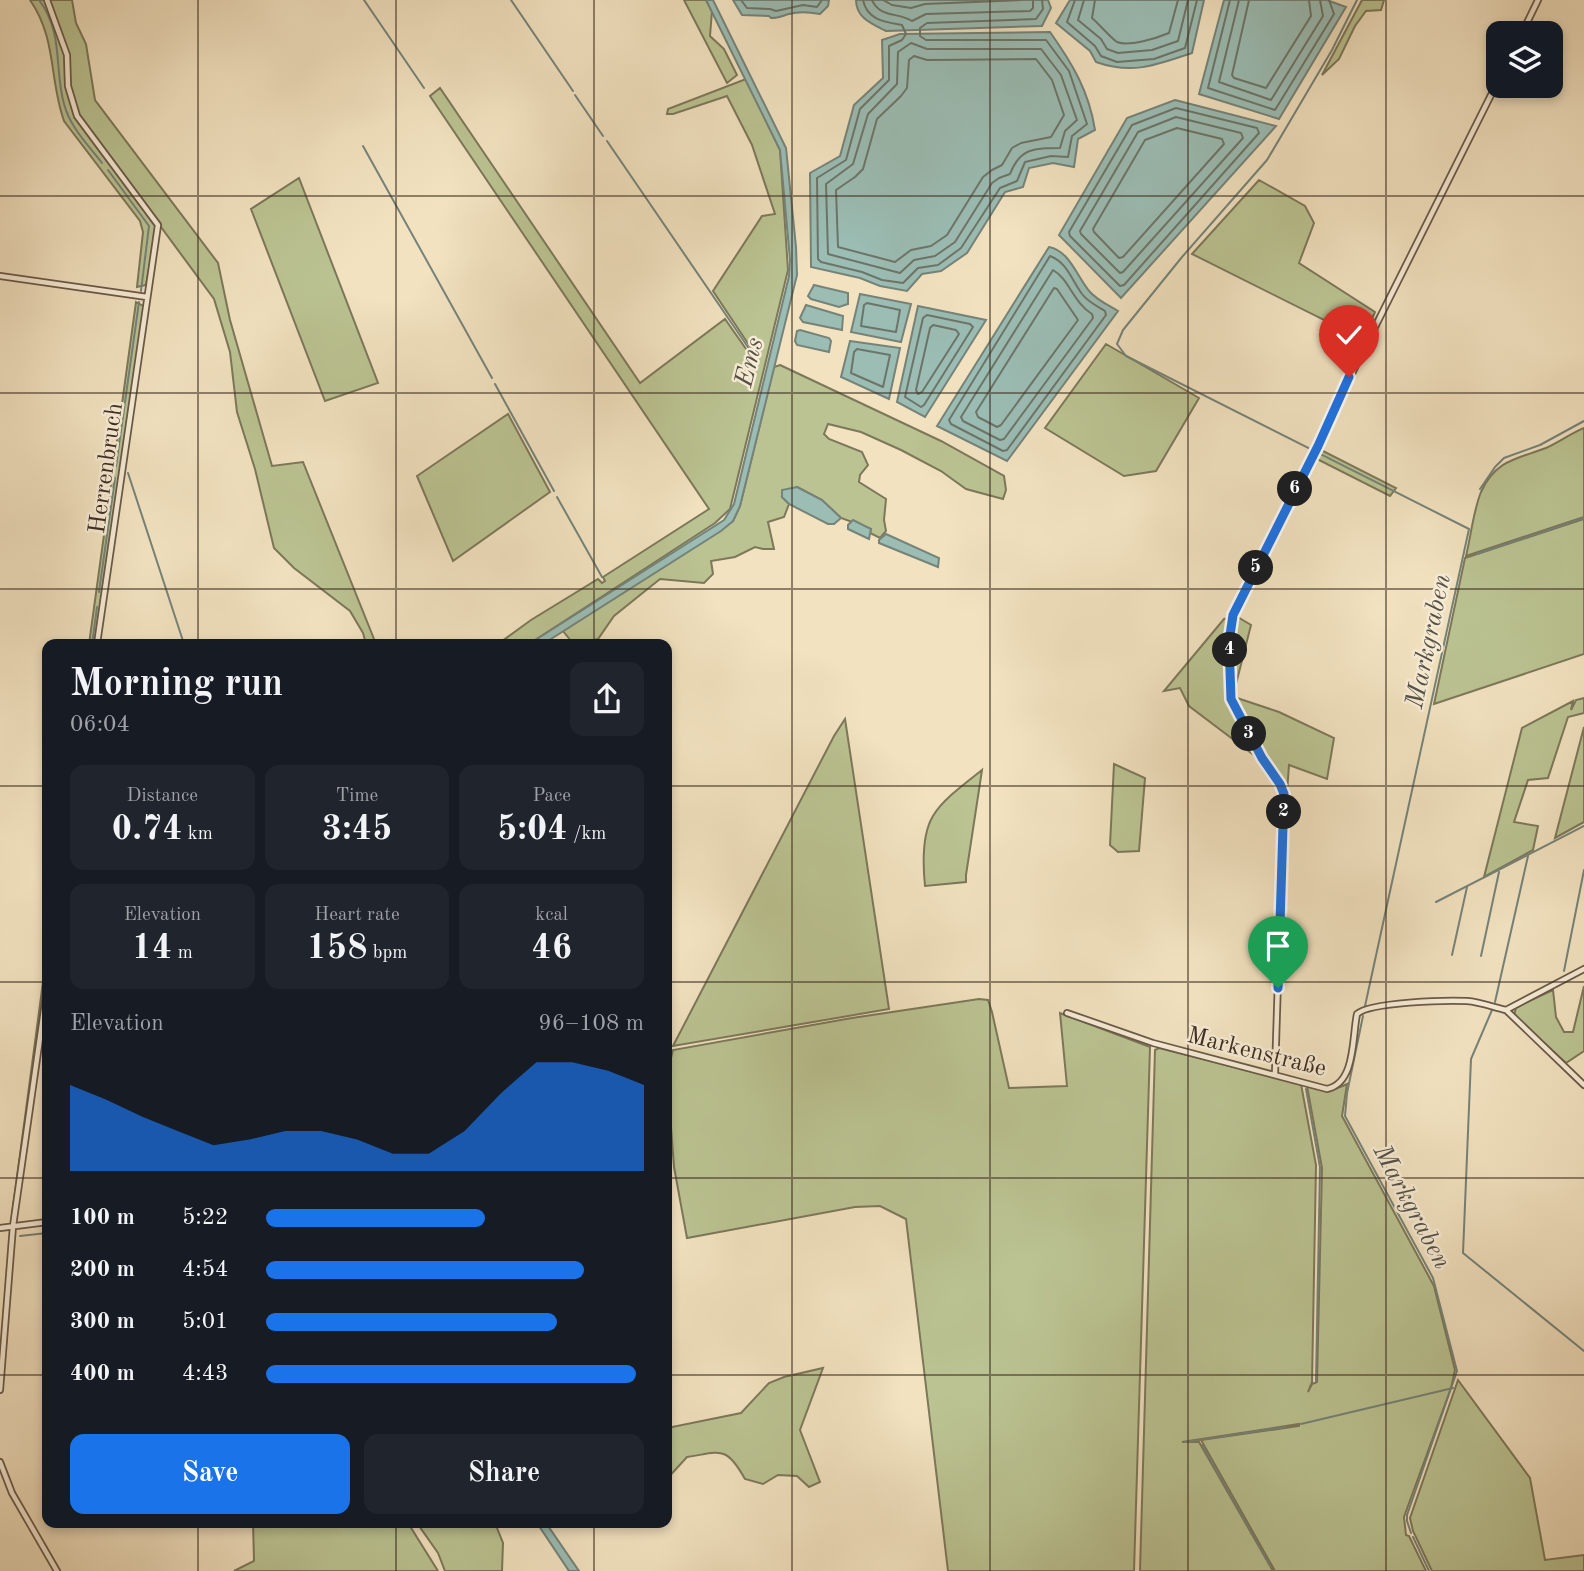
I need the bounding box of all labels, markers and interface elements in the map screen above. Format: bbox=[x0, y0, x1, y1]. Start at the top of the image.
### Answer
map controls bbox=[1486, 21, 1563, 98]
button: layers bbox=[1486, 21, 1563, 98]
pin bbox=[1319, 305, 1379, 377]
icon: check bbox=[1330, 316, 1368, 354]
water label: Ems bbox=[731, 335, 769, 391]
street label: Herrenbruch bbox=[86, 401, 128, 535]
pin: 6 bbox=[1278, 472, 1312, 506]
text: 6 bbox=[1289, 479, 1300, 498]
pin: 5 bbox=[1238, 550, 1274, 586]
text: 5 bbox=[1250, 558, 1261, 577]
water label: Markgraben bbox=[1402, 572, 1456, 712]
pin: 4 bbox=[1212, 632, 1248, 668]
text: 4 bbox=[1224, 640, 1235, 659]
button: share bbox=[570, 662, 644, 736]
text: Morning run bbox=[70, 666, 283, 704]
text: 06:04 bbox=[70, 713, 130, 736]
pin: 3 bbox=[1232, 716, 1266, 752]
text: 3 bbox=[1243, 724, 1254, 743]
text: Distance bbox=[127, 787, 198, 806]
text: Time bbox=[336, 787, 378, 806]
text: Pace bbox=[532, 787, 571, 806]
pin: 2 bbox=[1266, 794, 1302, 830]
text: 2 bbox=[1278, 802, 1289, 821]
text: 0.74 bbox=[112, 812, 183, 847]
text: 3:45 bbox=[322, 812, 392, 847]
text: 5:04 bbox=[497, 812, 568, 847]
text: km bbox=[183, 825, 213, 844]
text: /km bbox=[568, 825, 606, 844]
text: Elevation bbox=[124, 906, 201, 925]
text: Heart rate bbox=[314, 906, 400, 925]
text: kcal bbox=[535, 906, 568, 925]
pin bbox=[1248, 916, 1308, 988]
icon: arrive bbox=[1259, 927, 1297, 965]
text: 14 bbox=[132, 931, 172, 966]
text: 158 bbox=[307, 931, 367, 966]
text: 46 bbox=[531, 931, 572, 966]
text: m bbox=[172, 944, 193, 963]
text: bpm bbox=[367, 944, 407, 963]
text: Elevation bbox=[70, 1012, 164, 1035]
text: 96–108 m bbox=[538, 1012, 644, 1035]
street label: Markenstraße bbox=[1184, 1024, 1329, 1082]
water label: Markgraben bbox=[1367, 1140, 1455, 1274]
text: 100 m bbox=[70, 1206, 135, 1229]
text: 5:22 bbox=[182, 1206, 228, 1229]
text: 200 m bbox=[70, 1258, 135, 1281]
text: 4:54 bbox=[182, 1258, 228, 1281]
text: 300 m bbox=[70, 1310, 135, 1333]
text: 5:01 bbox=[182, 1310, 228, 1333]
text: 400 m bbox=[70, 1362, 135, 1385]
text: 4:43 bbox=[182, 1362, 228, 1385]
button: Save bbox=[70, 1434, 350, 1514]
button: Share bbox=[364, 1434, 644, 1514]

